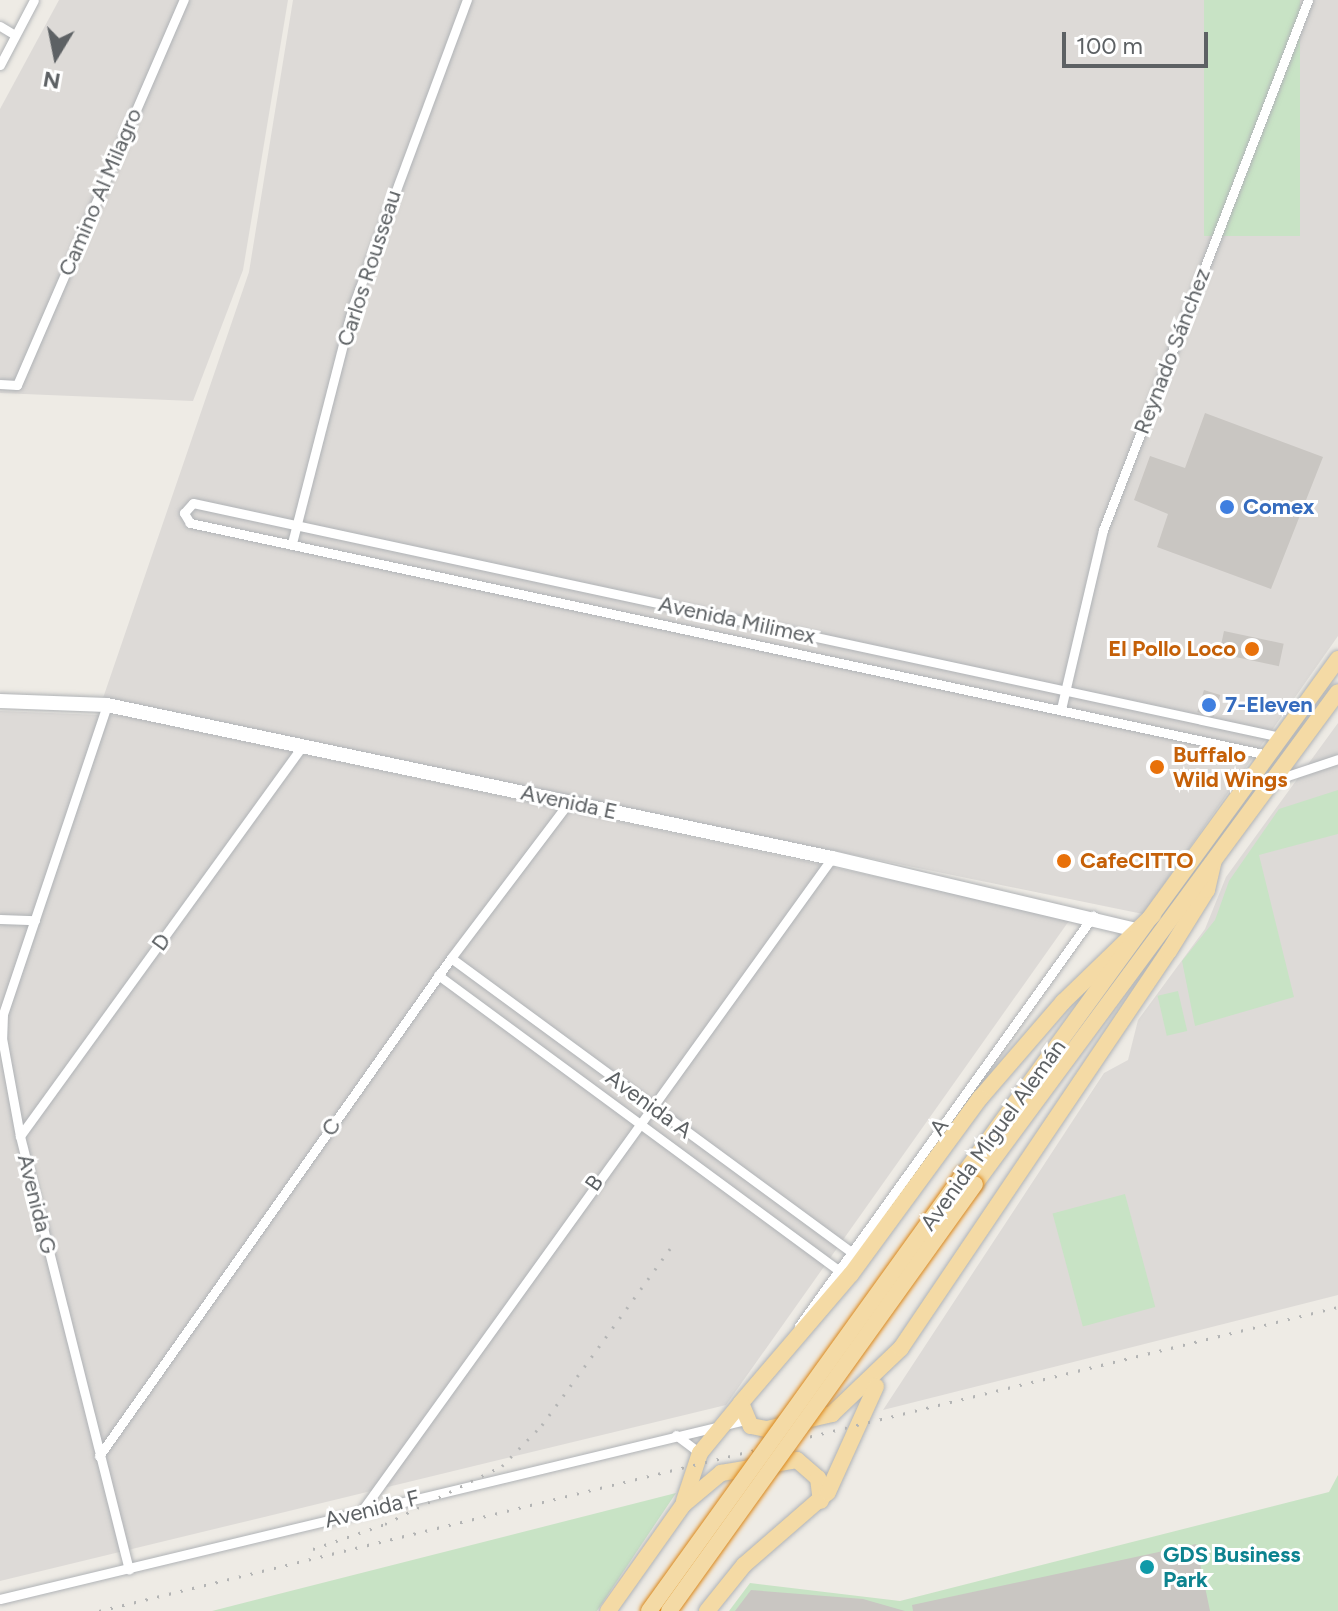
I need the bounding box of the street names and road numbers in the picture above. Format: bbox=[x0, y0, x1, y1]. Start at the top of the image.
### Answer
street label: Camino Al Milagro bbox=[53, 104, 147, 280]
street label: Carlos Rousseau bbox=[331, 187, 407, 349]
street label: Reynado Sánchez bbox=[1128, 264, 1216, 438]
street label: Avenida Milimex bbox=[656, 591, 818, 649]
street label: Avenida E bbox=[518, 779, 620, 825]
street label: D bbox=[146, 928, 176, 956]
street label: Avenida Miguel Alemán bbox=[915, 1034, 1071, 1236]
street label: Avenida A bbox=[601, 1064, 697, 1144]
street label: C bbox=[316, 1113, 346, 1141]
street label: A bbox=[924, 1113, 954, 1141]
street label: Avenida G bbox=[12, 1152, 62, 1256]
street label: B bbox=[579, 1170, 609, 1196]
street label: Avenida F bbox=[322, 1484, 422, 1534]

